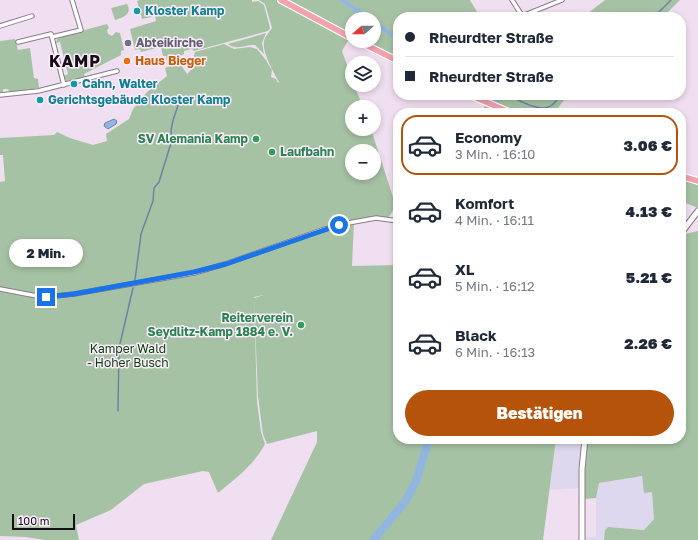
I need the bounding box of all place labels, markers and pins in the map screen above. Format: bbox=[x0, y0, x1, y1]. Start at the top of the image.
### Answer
place label: Kloster Kamp bbox=[145, 3, 225, 18]
marker: Kloster Kamp bbox=[132, 6, 142, 16]
place label: Abteikirche bbox=[136, 35, 203, 50]
marker: Abteikirche bbox=[123, 38, 133, 48]
place label: Haus Bieger bbox=[135, 53, 206, 68]
marker: Haus Bieger bbox=[122, 56, 132, 66]
place label: Cahn, Walter bbox=[82, 76, 158, 91]
marker: Cahn, Walter bbox=[69, 79, 79, 89]
place label: Gerichtsgebäude Kloster Kamp bbox=[48, 92, 231, 107]
marker: Gerichtsgebäude Kloster Kamp bbox=[35, 95, 45, 105]
place label: SV Alemania Kamp bbox=[138, 131, 249, 146]
marker: SV Alemania Kamp bbox=[251, 134, 261, 144]
place label: Laufbahn bbox=[280, 144, 334, 159]
marker: Laufbahn bbox=[267, 147, 277, 157]
place label: Reiterverein Seydlitz-Kamp 1884 e. V. bbox=[148, 310, 293, 339]
marker: Reiterverein Seydlitz-Kamp 1884 e. V. bbox=[296, 320, 306, 330]

